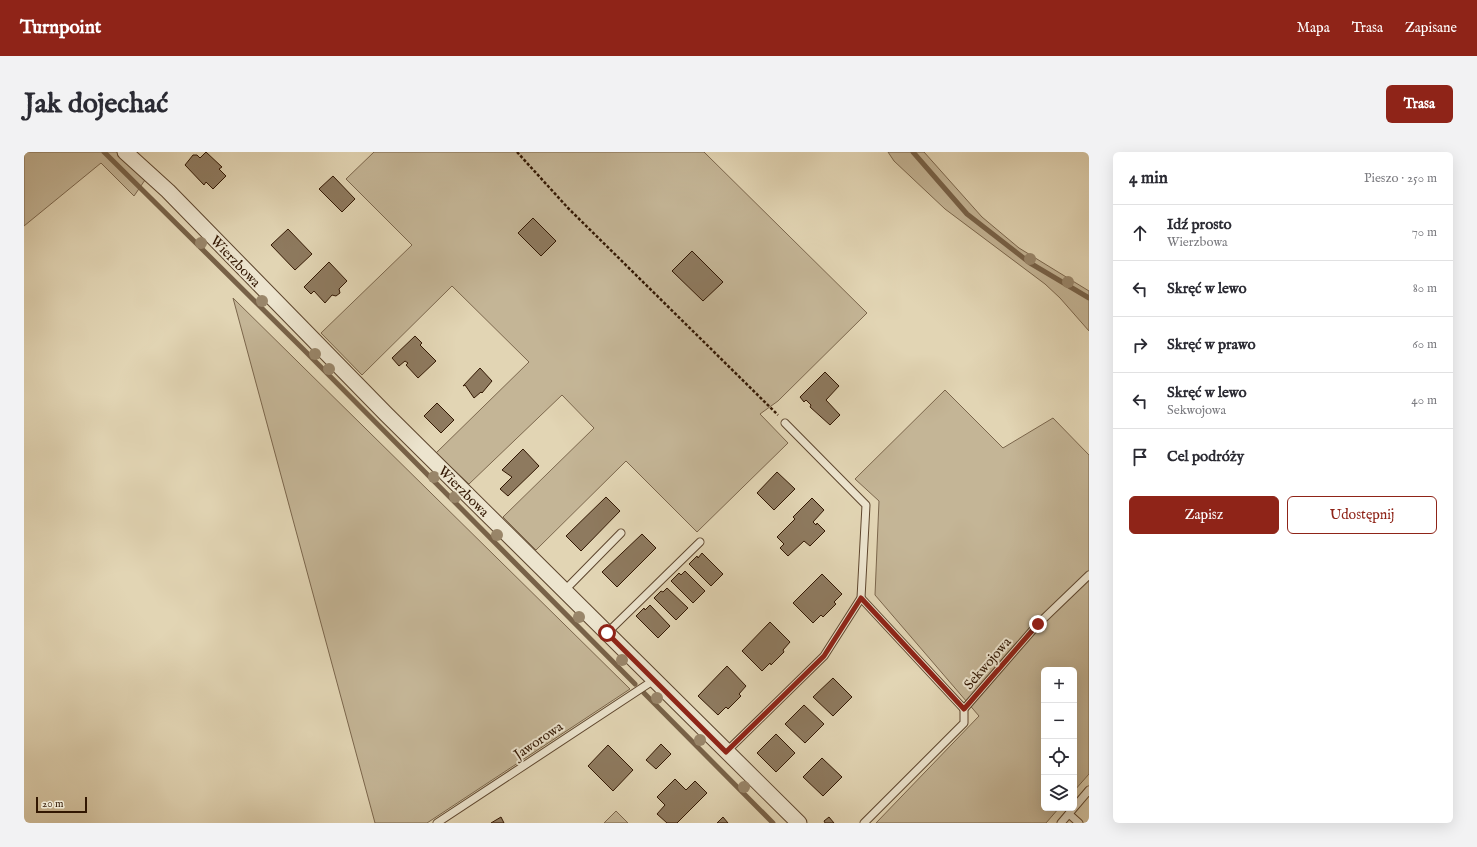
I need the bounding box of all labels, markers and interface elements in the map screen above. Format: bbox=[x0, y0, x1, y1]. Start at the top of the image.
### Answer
text: Turnpoint bbox=[20, 16, 101, 40]
text: Mapa bbox=[1297, 19, 1330, 37]
text: Trasa bbox=[1352, 19, 1383, 37]
text: Zapisane bbox=[1405, 19, 1457, 37]
button: Trasa bbox=[1386, 85, 1453, 123]
text: Jak dojechać bbox=[24, 87, 168, 122]
text: 4 min bbox=[1129, 168, 1168, 189]
text: Pieszo · 250 m bbox=[1364, 170, 1437, 187]
text: Idź prosto bbox=[1167, 215, 1232, 234]
icon: ahead bbox=[1129, 222, 1151, 244]
text: 70 m bbox=[1412, 224, 1437, 241]
street label: Wierzbowa bbox=[206, 232, 265, 292]
text: Wierzbowa bbox=[1167, 234, 1228, 251]
icon: left bbox=[1129, 278, 1151, 300]
text: Skręć w lewo bbox=[1167, 279, 1247, 298]
text: 80 m bbox=[1413, 280, 1437, 297]
icon: right bbox=[1129, 334, 1151, 356]
text: Skręć w prawo bbox=[1167, 335, 1256, 354]
text: 60 m bbox=[1412, 336, 1437, 353]
text: Skręć w lewo bbox=[1167, 383, 1247, 402]
icon: left bbox=[1129, 390, 1151, 412]
text: 40 m bbox=[1411, 392, 1437, 409]
text: Sekwojowa bbox=[1167, 402, 1226, 419]
icon: arrive bbox=[1129, 446, 1151, 468]
text: Cel podróży bbox=[1167, 447, 1244, 466]
street label: Wierzbowa bbox=[434, 462, 493, 522]
button: Zapisz bbox=[1129, 496, 1279, 534]
button: Udostępnij bbox=[1287, 496, 1437, 534]
route end bbox=[1029, 615, 1047, 633]
route start bbox=[598, 624, 616, 642]
street label: Sekwojowa bbox=[960, 633, 1016, 694]
map controls bbox=[1041, 667, 1077, 811]
button: + bbox=[1041, 667, 1077, 703]
button: − bbox=[1041, 703, 1077, 739]
street label: Jaworowa bbox=[509, 717, 567, 765]
button: locate bbox=[1041, 739, 1077, 775]
button: layers bbox=[1041, 775, 1077, 811]
scale bar bbox=[36, 795, 87, 814]
text: 20 m bbox=[42, 797, 63, 811]

